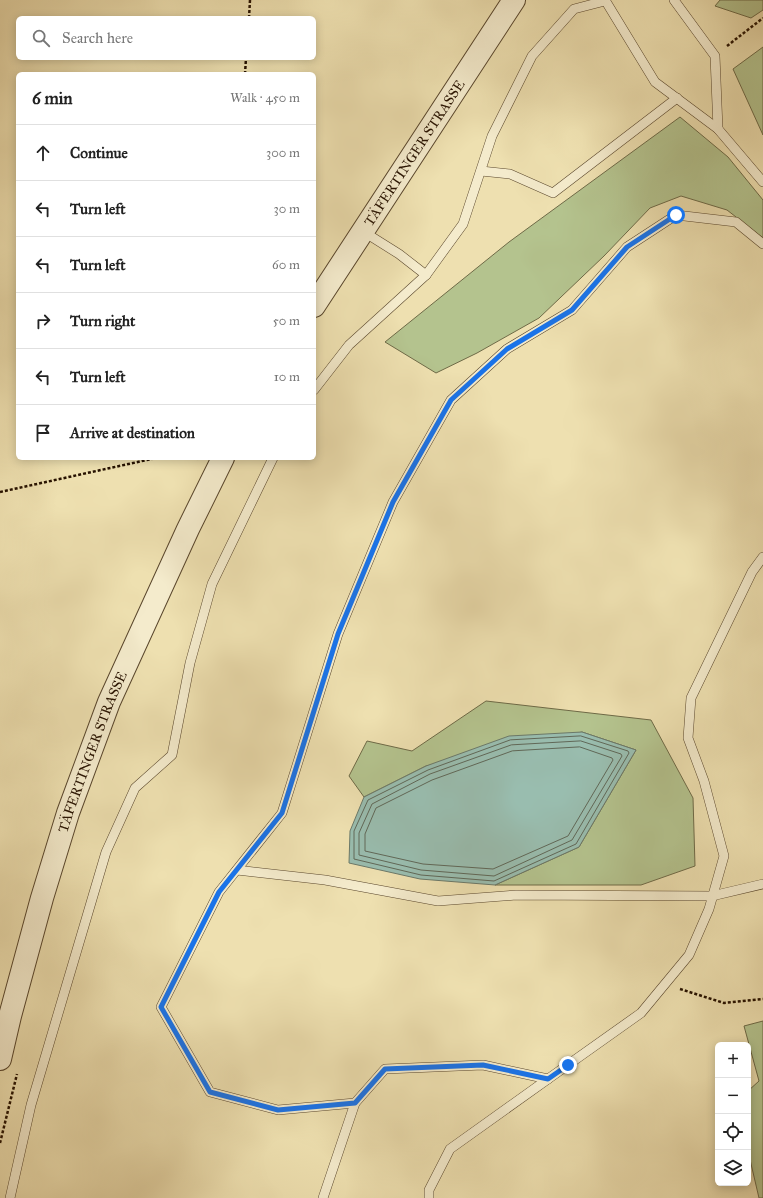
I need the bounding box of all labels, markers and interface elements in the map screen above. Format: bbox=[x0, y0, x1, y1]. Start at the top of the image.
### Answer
search box bbox=[16, 16, 316, 60]
icon: search bbox=[30, 27, 52, 49]
text: Search here bbox=[62, 29, 133, 47]
street label: TÄFERTINGER STRASSE bbox=[361, 77, 469, 229]
text: 6 min bbox=[32, 88, 73, 109]
text: Walk · 450 m bbox=[230, 90, 300, 106]
icon: ahead bbox=[32, 142, 54, 164]
text: Continue bbox=[70, 144, 128, 162]
text: 300 m bbox=[266, 145, 300, 161]
icon: left bbox=[32, 198, 54, 220]
text: Turn left bbox=[70, 200, 126, 218]
text: 30 m bbox=[274, 201, 300, 217]
route start bbox=[667, 206, 685, 224]
icon: left bbox=[32, 254, 54, 276]
text: Turn left bbox=[70, 256, 126, 274]
text: 60 m bbox=[272, 257, 300, 273]
icon: right bbox=[32, 310, 54, 332]
text: Turn right bbox=[70, 312, 135, 330]
text: 50 m bbox=[273, 313, 300, 329]
icon: left bbox=[32, 366, 54, 388]
text: Turn left bbox=[70, 368, 126, 386]
text: 10 m bbox=[274, 369, 300, 385]
icon: arrive bbox=[32, 422, 54, 444]
text: Arrive at destination bbox=[70, 424, 195, 442]
street label: TÄFERTINGER STRASSE bbox=[55, 669, 131, 835]
map controls bbox=[715, 1042, 751, 1186]
button: + bbox=[715, 1042, 751, 1078]
route end bbox=[559, 1056, 577, 1074]
button: − bbox=[715, 1078, 751, 1114]
button: locate bbox=[715, 1114, 751, 1150]
button: layers bbox=[715, 1150, 751, 1186]

